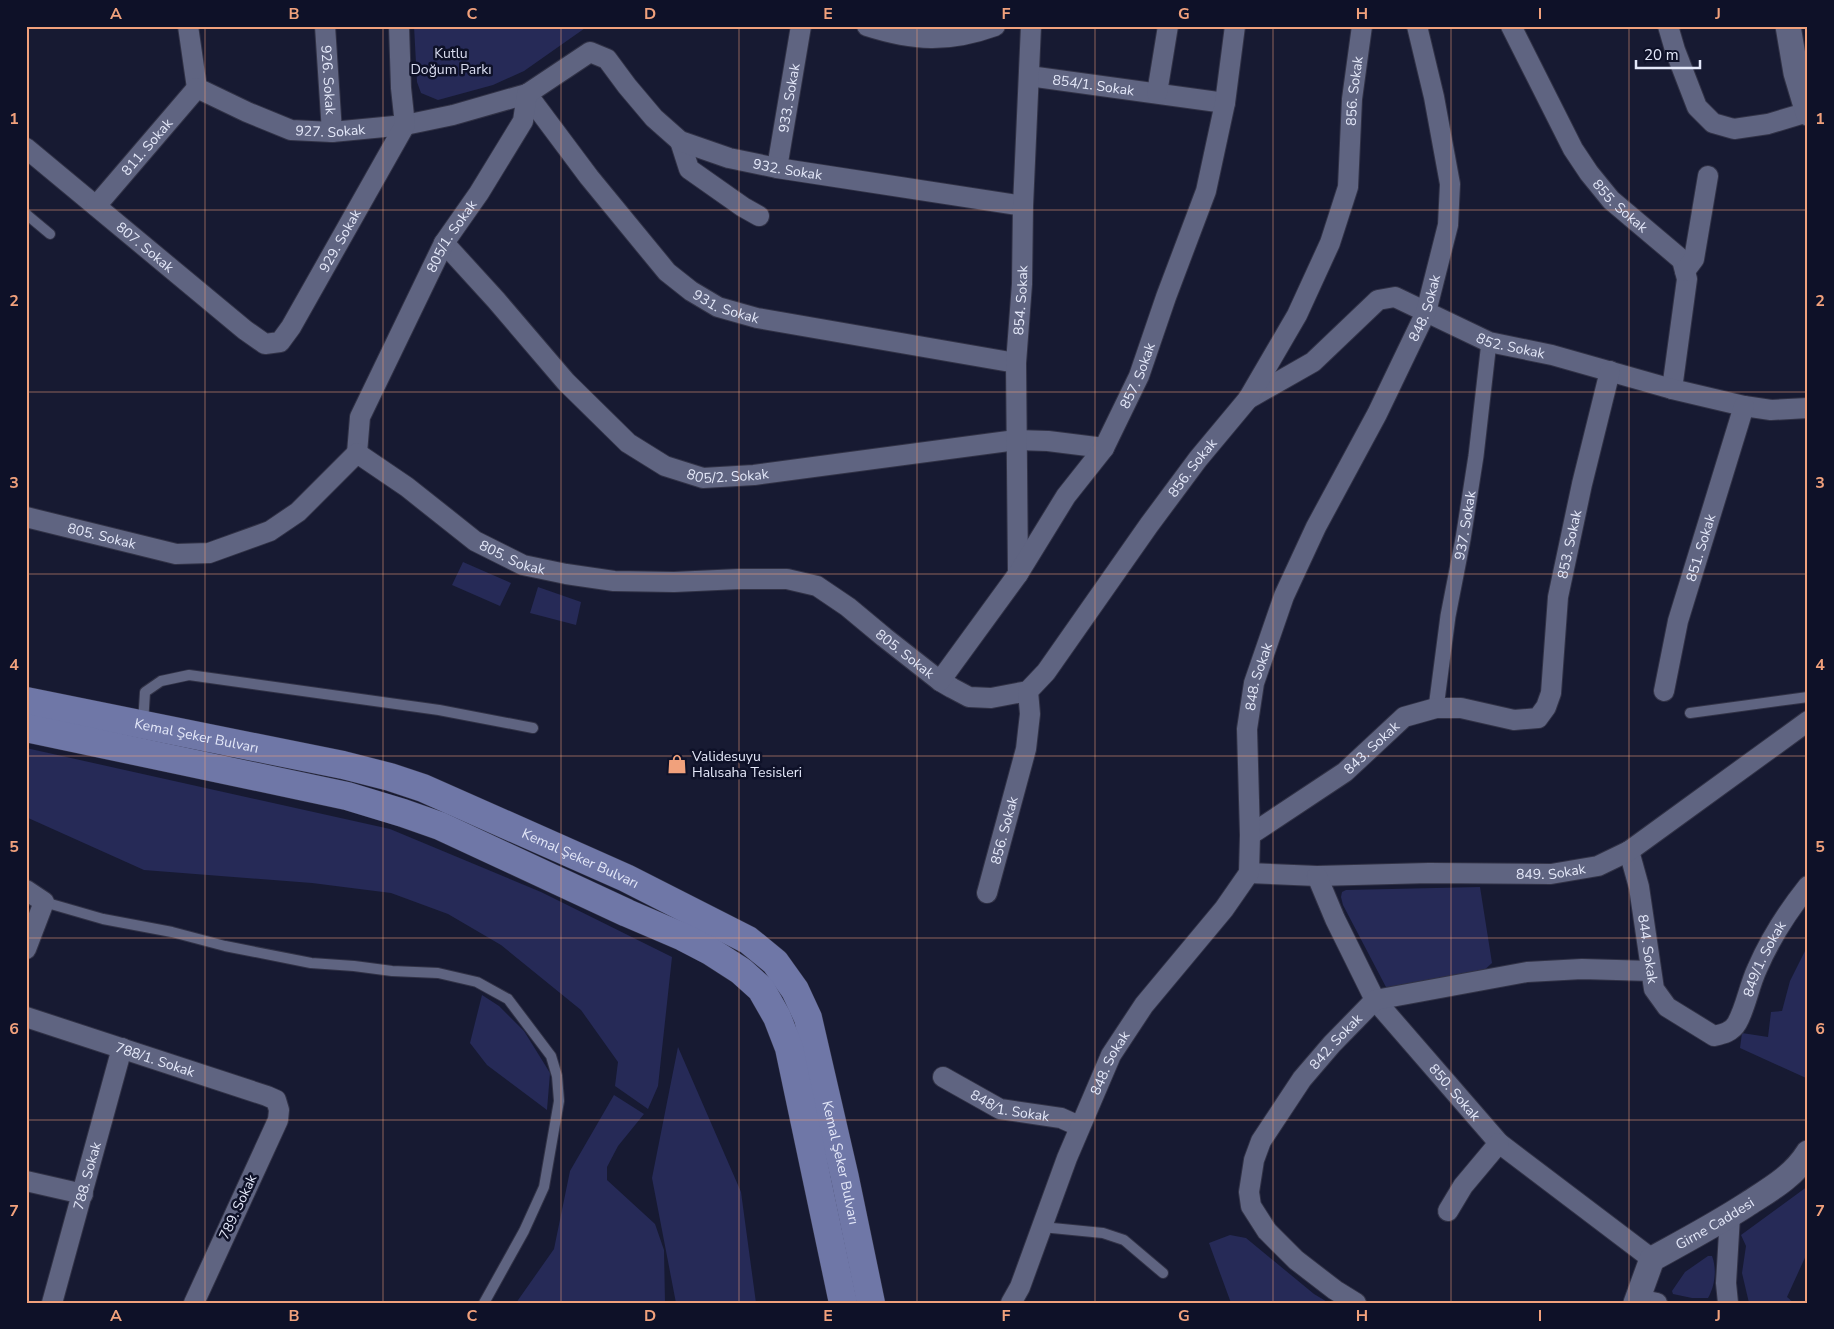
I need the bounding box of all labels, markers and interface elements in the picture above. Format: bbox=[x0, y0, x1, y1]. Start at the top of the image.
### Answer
text: A bbox=[110, 3, 122, 25]
text: B bbox=[288, 3, 300, 25]
text: C bbox=[467, 3, 478, 25]
text: D bbox=[644, 3, 656, 25]
text: E bbox=[823, 3, 833, 25]
text: F bbox=[1002, 3, 1011, 25]
text: G bbox=[1178, 3, 1190, 25]
text: H bbox=[1356, 3, 1368, 25]
text: I bbox=[1538, 3, 1542, 25]
text: J bbox=[1714, 3, 1721, 25]
scale bar bbox=[1636, 38, 1700, 70]
street label: 926. Sokak bbox=[317, 44, 340, 116]
park label: Kutlu Doğum Parkı bbox=[410, 44, 492, 79]
text: 20 m bbox=[1644, 45, 1679, 65]
street label: 856. Sokak bbox=[1341, 54, 1367, 126]
street label: 933. Sokak bbox=[774, 61, 804, 134]
street label: 854/1. Sokak bbox=[1051, 70, 1136, 100]
text: 1 bbox=[9, 108, 19, 130]
text: 1 bbox=[1815, 108, 1825, 130]
street label: 811. Sokak bbox=[117, 113, 177, 179]
street label: 927. Sokak bbox=[295, 119, 367, 142]
street label: 932. Sokak bbox=[751, 154, 825, 185]
street label: 855. Sokak bbox=[1588, 175, 1653, 237]
street label: 805/1. Sokak bbox=[422, 195, 481, 275]
street label: 929. Sokak bbox=[314, 205, 366, 276]
street label: 807. Sokak bbox=[112, 217, 179, 277]
street label: 854. Sokak bbox=[1009, 264, 1032, 336]
street label: 848. Sokak bbox=[1404, 272, 1445, 345]
street label: 931. Sokak bbox=[690, 285, 762, 328]
text: 2 bbox=[9, 290, 19, 312]
text: 2 bbox=[1815, 290, 1825, 312]
street label: 852. Sokak bbox=[1473, 328, 1548, 363]
street label: 857. Sokak bbox=[1115, 339, 1160, 412]
street label: 856. Sokak bbox=[1163, 433, 1222, 501]
street label: 805/2. Sokak bbox=[684, 464, 771, 487]
text: 3 bbox=[9, 472, 19, 494]
text: 3 bbox=[1815, 472, 1825, 494]
street label: 937. Sokak bbox=[1450, 488, 1480, 562]
street label: 853. Sokak bbox=[1553, 507, 1586, 580]
street label: 851. Sokak bbox=[1681, 511, 1720, 584]
street label: 805. Sokak bbox=[66, 518, 139, 554]
street label: 805. Sokak bbox=[476, 535, 548, 579]
street label: 805. Sokak bbox=[872, 624, 939, 683]
street label: 848. Sokak bbox=[1240, 639, 1277, 712]
text: 4 bbox=[9, 654, 19, 676]
text: 4 bbox=[1815, 654, 1825, 676]
street label: Kemal Şeker Bulvarı bbox=[133, 714, 260, 757]
street label: 843. Sokak bbox=[1339, 716, 1404, 778]
place label: Validesuyu Halısaha Tesisleri bbox=[691, 747, 802, 782]
shop icon: Validesuyu Halısaha Tesisleri bbox=[666, 753, 688, 775]
street label: 856. Sokak bbox=[986, 793, 1023, 866]
street label: Kemal Şeker Bulvarı bbox=[519, 824, 642, 893]
text: 5 bbox=[9, 836, 19, 858]
text: 5 bbox=[1815, 836, 1825, 858]
street label: 849. Sokak bbox=[1516, 859, 1588, 884]
street label: 844. Sokak bbox=[1634, 913, 1663, 986]
street label: 849/1. Sokak bbox=[1738, 916, 1791, 999]
street label: 842. Sokak bbox=[1305, 1009, 1367, 1073]
text: 6 bbox=[9, 1018, 19, 1040]
text: 6 bbox=[1815, 1018, 1825, 1040]
street label: 848. Sokak bbox=[1086, 1026, 1134, 1098]
street label: 788/1. Sokak bbox=[113, 1038, 198, 1082]
street label: 850. Sokak bbox=[1425, 1060, 1486, 1126]
street label: 848/1. Sokak bbox=[967, 1085, 1052, 1126]
street label: Kemal Şeker Bulvarı bbox=[818, 1099, 864, 1226]
street label: 788. Sokak bbox=[69, 1139, 106, 1212]
street label: 789. Sokak bbox=[215, 1170, 262, 1243]
street label: Girne Caddesi bbox=[1672, 1193, 1758, 1254]
text: 7 bbox=[9, 1200, 19, 1222]
text: 7 bbox=[1815, 1200, 1825, 1222]
text: A bbox=[110, 1305, 122, 1327]
text: B bbox=[288, 1305, 300, 1327]
text: C bbox=[467, 1305, 478, 1327]
text: D bbox=[644, 1305, 656, 1327]
text: E bbox=[823, 1305, 833, 1327]
text: F bbox=[1002, 1305, 1011, 1327]
text: G bbox=[1178, 1305, 1190, 1327]
text: H bbox=[1356, 1305, 1368, 1327]
text: I bbox=[1538, 1305, 1542, 1327]
text: J bbox=[1714, 1305, 1721, 1327]

